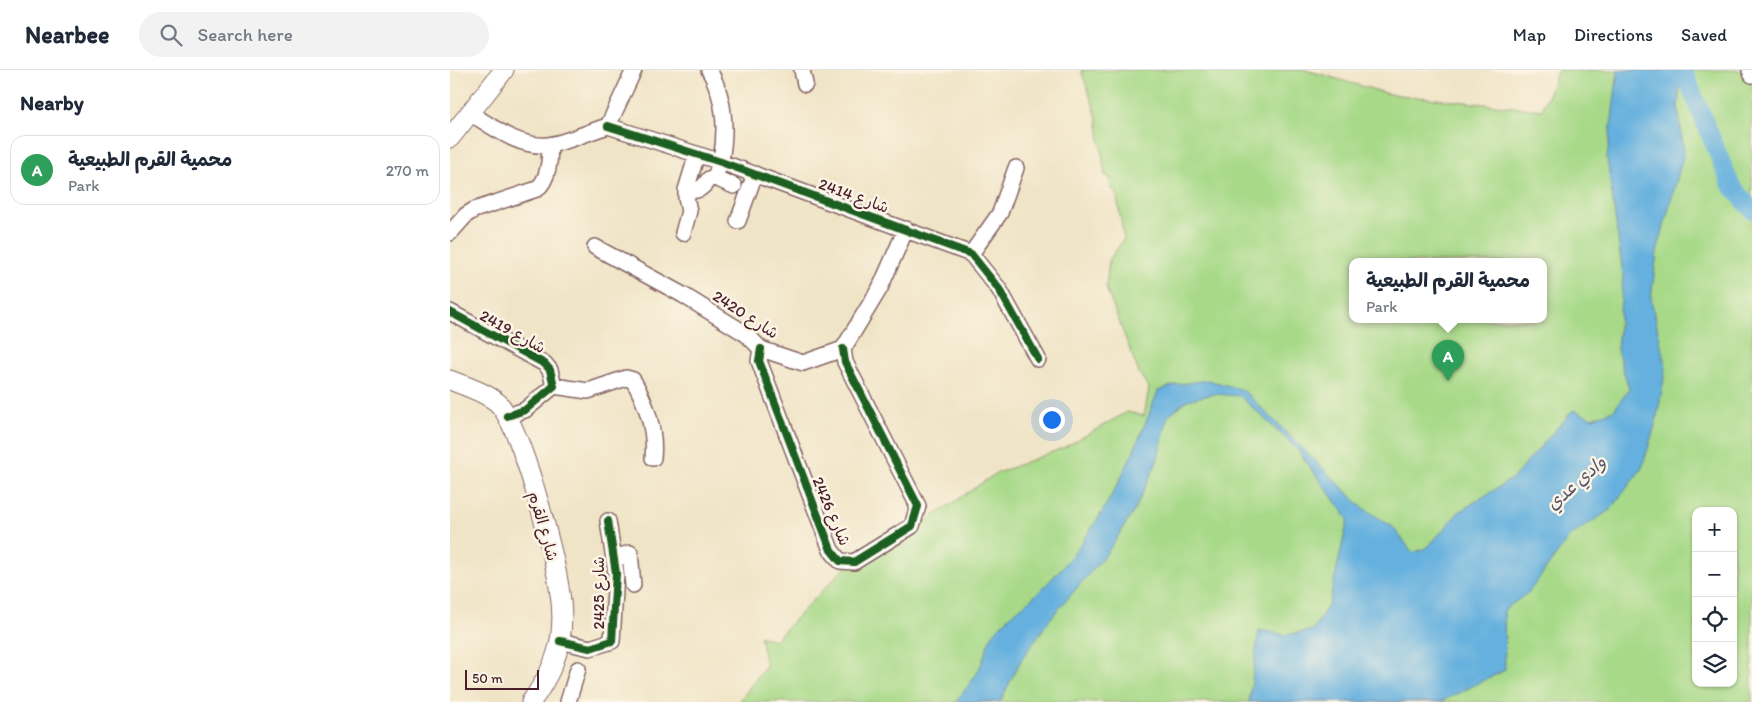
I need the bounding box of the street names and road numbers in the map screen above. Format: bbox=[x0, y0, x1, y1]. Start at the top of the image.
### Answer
street label: 2414 شارع bbox=[815, 174, 892, 219]
street label: 2420 شارع bbox=[708, 286, 782, 344]
street label: 2419 شارع bbox=[476, 306, 549, 359]
street label: 2426 شارع bbox=[807, 474, 855, 549]
street label: شارع القرم bbox=[522, 489, 562, 564]
street label: 2425 شارع bbox=[589, 556, 610, 630]

